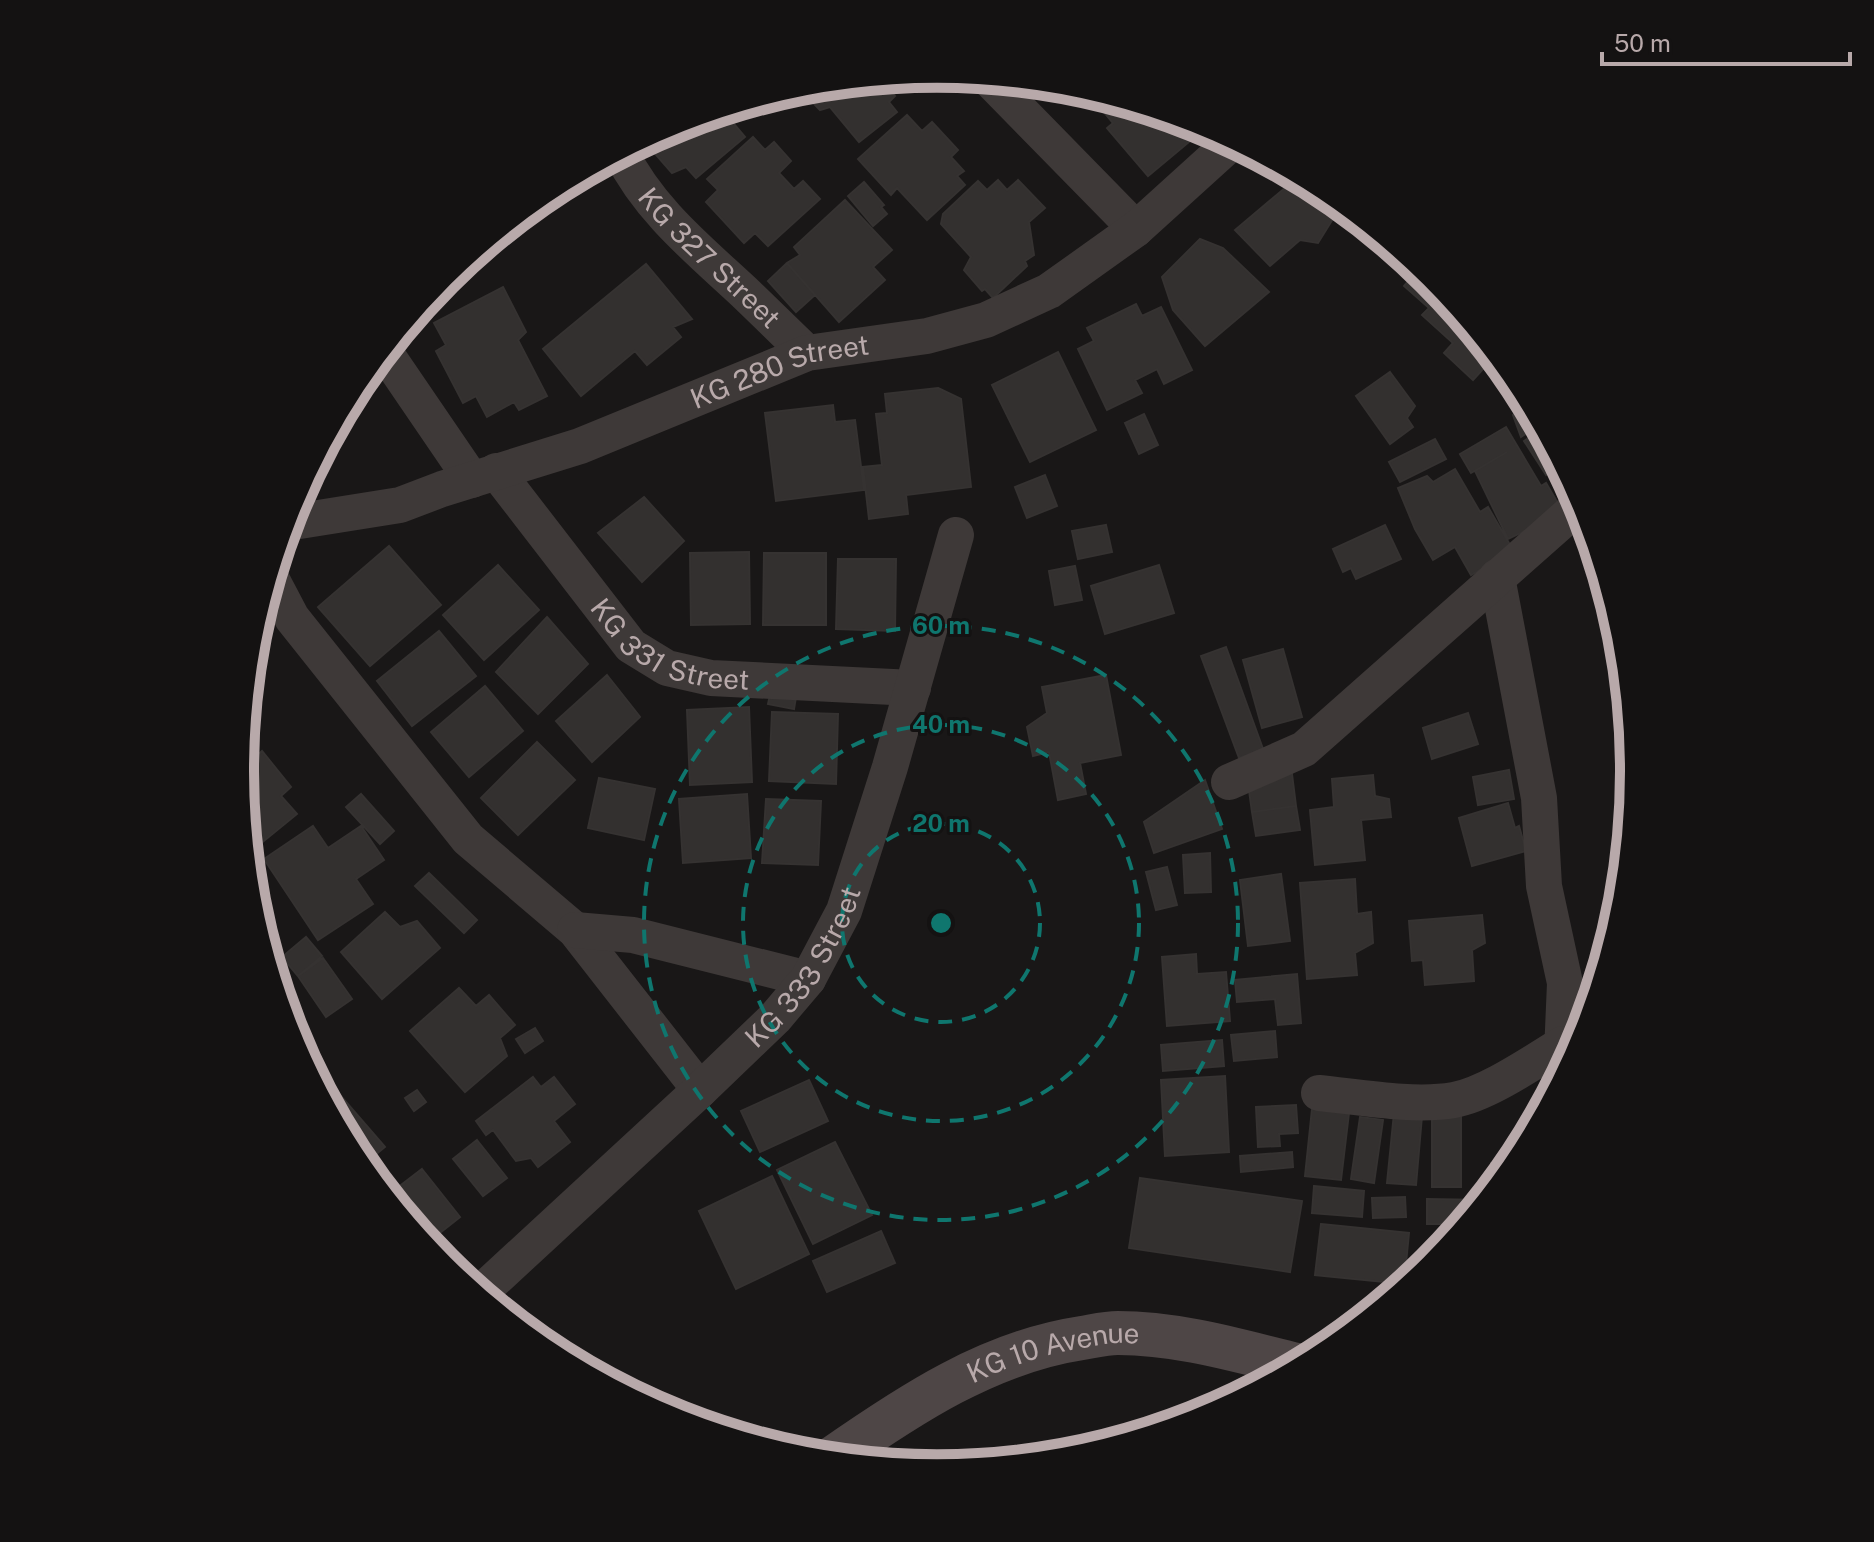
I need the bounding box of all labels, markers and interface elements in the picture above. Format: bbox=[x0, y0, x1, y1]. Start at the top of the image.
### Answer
scale bar bbox=[1602, 16, 1850, 66]
text: 50 m bbox=[1614, 29, 1671, 57]
street label: KG 327 Street bbox=[632, 181, 788, 334]
street label: KG 280 Street bbox=[685, 327, 871, 415]
street label: KG 331 Street bbox=[584, 591, 750, 696]
text: 60 m bbox=[912, 611, 970, 639]
text: 40 m bbox=[912, 710, 970, 738]
text: 20 m bbox=[912, 809, 970, 837]
street label: KG 333 Street bbox=[738, 882, 867, 1054]
centre of rings bbox=[927, 909, 955, 937]
street label: KG 10 Avenue bbox=[961, 1316, 1140, 1389]

